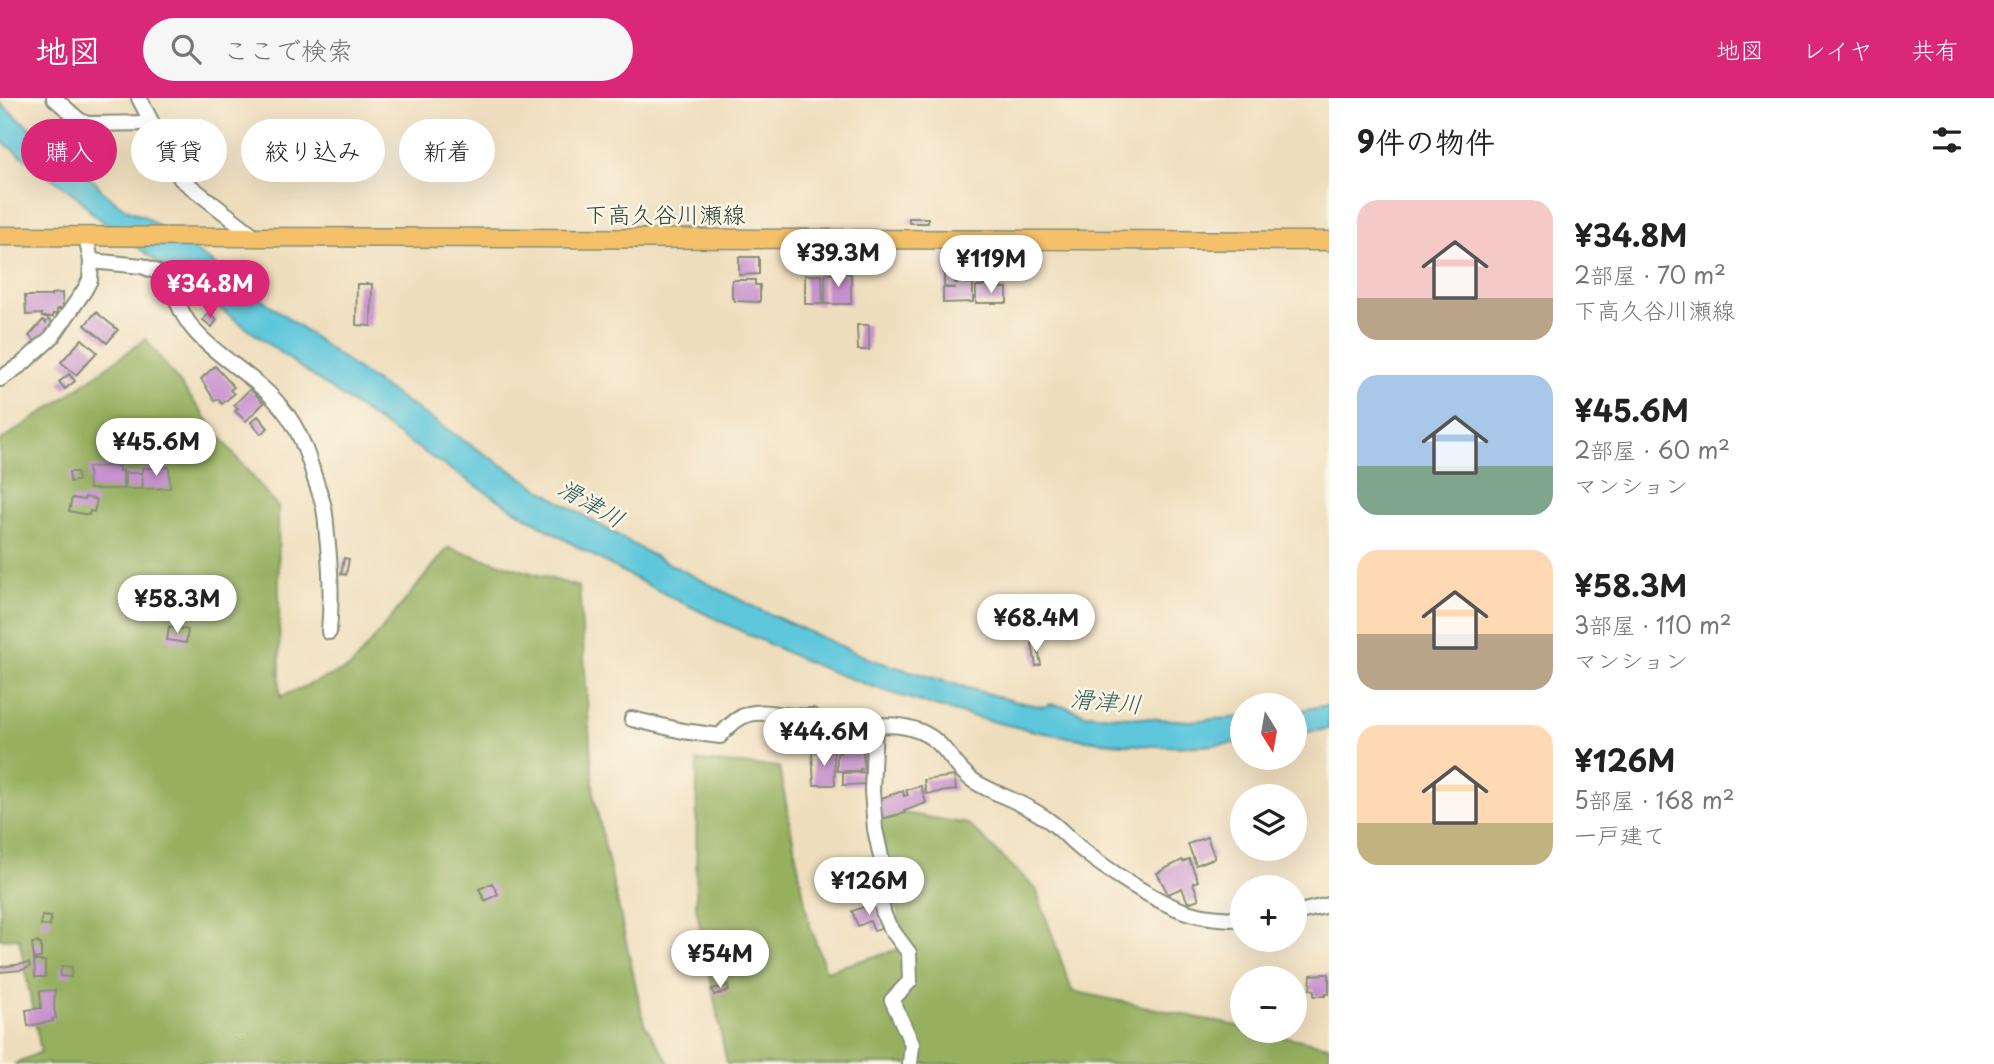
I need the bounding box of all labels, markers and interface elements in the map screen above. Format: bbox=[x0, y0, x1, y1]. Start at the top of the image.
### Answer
search box bbox=[143, 18, 633, 81]
text: 地図 bbox=[35, 24, 101, 74]
icon: search bbox=[167, 30, 205, 68]
text: ここで検索 bbox=[223, 30, 353, 69]
text: 地図 bbox=[1716, 31, 1764, 67]
text: レイヤ bbox=[1802, 31, 1873, 67]
text: 共有 bbox=[1911, 31, 1959, 67]
text: 9件の物件 bbox=[1357, 118, 1495, 163]
chip: 購入 bbox=[21, 119, 117, 182]
chip: 賃貸 bbox=[131, 119, 227, 182]
chip: 絞り込み bbox=[241, 119, 385, 182]
chip: 新着 bbox=[399, 119, 495, 182]
icon: filters bbox=[1928, 121, 1966, 159]
street label: 下高久谷川瀬線 bbox=[585, 196, 746, 231]
text: ¥34.8M bbox=[1574, 212, 1687, 257]
icon: home bbox=[1413, 228, 1497, 312]
pin: ¥39.3M bbox=[781, 230, 895, 289]
text: ¥39.3M bbox=[796, 234, 880, 269]
pin: ¥119M bbox=[942, 236, 1040, 295]
text: ¥119M bbox=[956, 240, 1026, 275]
text: 2部屋 · 70 m² bbox=[1574, 257, 1726, 292]
pin: ¥34.8M bbox=[153, 260, 267, 320]
text: ¥34.8M bbox=[167, 265, 253, 300]
text: 下高久谷川瀬線 bbox=[1574, 292, 1735, 327]
text: ¥45.6M bbox=[1574, 387, 1689, 432]
icon: home bbox=[1413, 403, 1497, 487]
pin: ¥45.6M bbox=[99, 418, 213, 478]
text: ¥45.6M bbox=[112, 423, 200, 458]
text: 2部屋 · 60 m² bbox=[1574, 432, 1730, 467]
text: マンション bbox=[1574, 467, 1688, 502]
water label: 滑津川 bbox=[552, 468, 632, 536]
text: ¥58.3M bbox=[1574, 562, 1687, 607]
pin: ¥58.3M bbox=[120, 575, 234, 635]
icon: home bbox=[1413, 578, 1497, 662]
text: ¥58.3M bbox=[134, 580, 220, 615]
pin: ¥68.4M bbox=[979, 594, 1093, 654]
text: ¥68.4M bbox=[993, 599, 1079, 634]
text: 3部屋 · 110 m² bbox=[1574, 607, 1732, 642]
text: マンション bbox=[1574, 642, 1688, 677]
water label: 滑津川 bbox=[1069, 679, 1143, 721]
north arrow bbox=[1230, 693, 1307, 770]
map controls bbox=[1230, 693, 1307, 1043]
pin: ¥44.6M bbox=[767, 708, 881, 768]
text: ¥44.6M bbox=[779, 713, 869, 748]
text: ¥126M bbox=[1574, 737, 1675, 782]
icon: home bbox=[1413, 753, 1497, 837]
text: 5部屋 · 168 m² bbox=[1574, 782, 1735, 817]
button: layers bbox=[1230, 784, 1307, 861]
text: 一戸建て bbox=[1574, 817, 1666, 852]
pin: ¥126M bbox=[820, 858, 918, 917]
text: ¥126M bbox=[830, 862, 908, 897]
button: + bbox=[1230, 875, 1307, 952]
pin: ¥54M bbox=[679, 930, 761, 990]
text: ¥54M bbox=[687, 935, 753, 970]
button: − bbox=[1230, 966, 1307, 1043]

